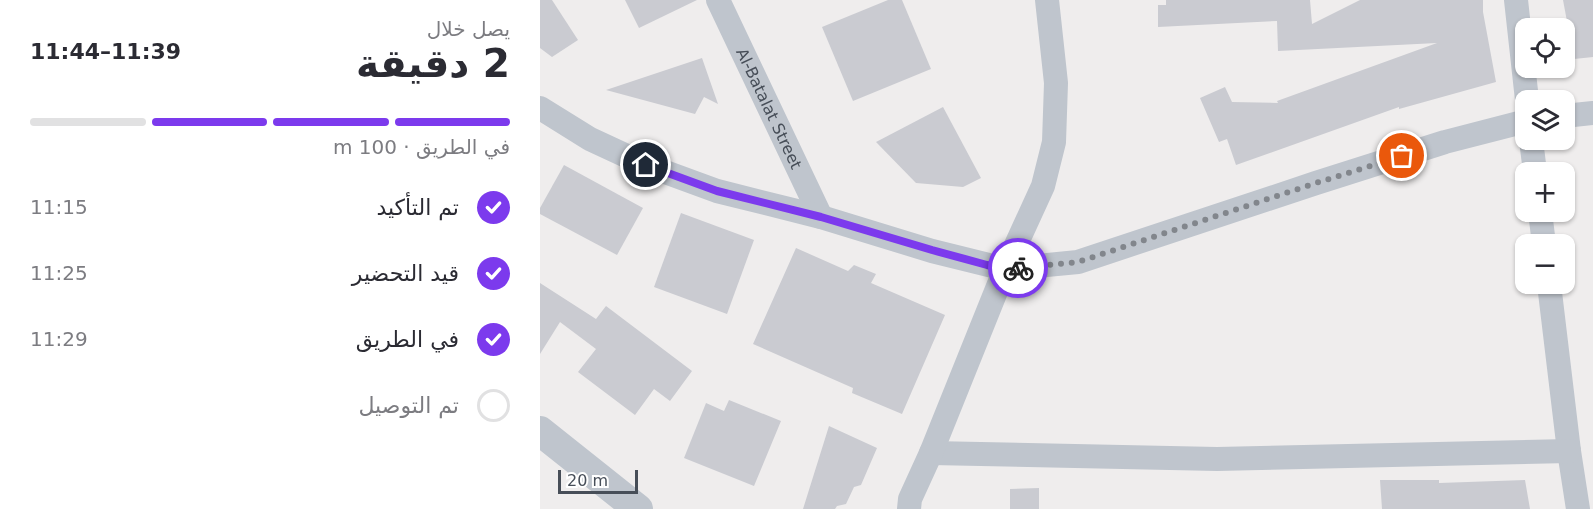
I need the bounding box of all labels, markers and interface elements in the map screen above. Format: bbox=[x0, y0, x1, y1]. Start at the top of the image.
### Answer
text: يصل خلال bbox=[427, 17, 510, 41]
map controls bbox=[1515, 18, 1575, 294]
button: locate bbox=[1515, 18, 1575, 78]
text: 11:39–11:44 bbox=[30, 39, 181, 64]
text: 2 دقيقة bbox=[356, 41, 510, 86]
street label: Al-Batalat Street bbox=[732, 45, 806, 172]
button: layers bbox=[1515, 90, 1575, 150]
pin bbox=[1376, 130, 1427, 181]
text: في الطريق · 100 m bbox=[333, 135, 510, 159]
pin bbox=[620, 139, 671, 190]
icon: bag bbox=[1385, 139, 1418, 172]
icon: home bbox=[629, 148, 662, 181]
button: + bbox=[1515, 162, 1575, 222]
icon: check bbox=[477, 191, 510, 224]
text: 11:15 bbox=[30, 195, 88, 219]
text: تم التأكيد bbox=[376, 195, 459, 220]
button: − bbox=[1515, 234, 1575, 294]
courier bbox=[988, 238, 1048, 298]
icon: bike bbox=[1002, 252, 1035, 285]
icon: check bbox=[477, 257, 510, 290]
text: 11:25 bbox=[30, 261, 88, 285]
text: قيد التحضير bbox=[352, 261, 459, 286]
icon: check bbox=[477, 323, 510, 356]
text: 11:29 bbox=[30, 327, 88, 351]
text: في الطريق bbox=[356, 327, 459, 352]
text: تم التوصيل bbox=[358, 393, 459, 418]
scale bar bbox=[558, 467, 638, 494]
text: 20 m bbox=[567, 471, 608, 490]

